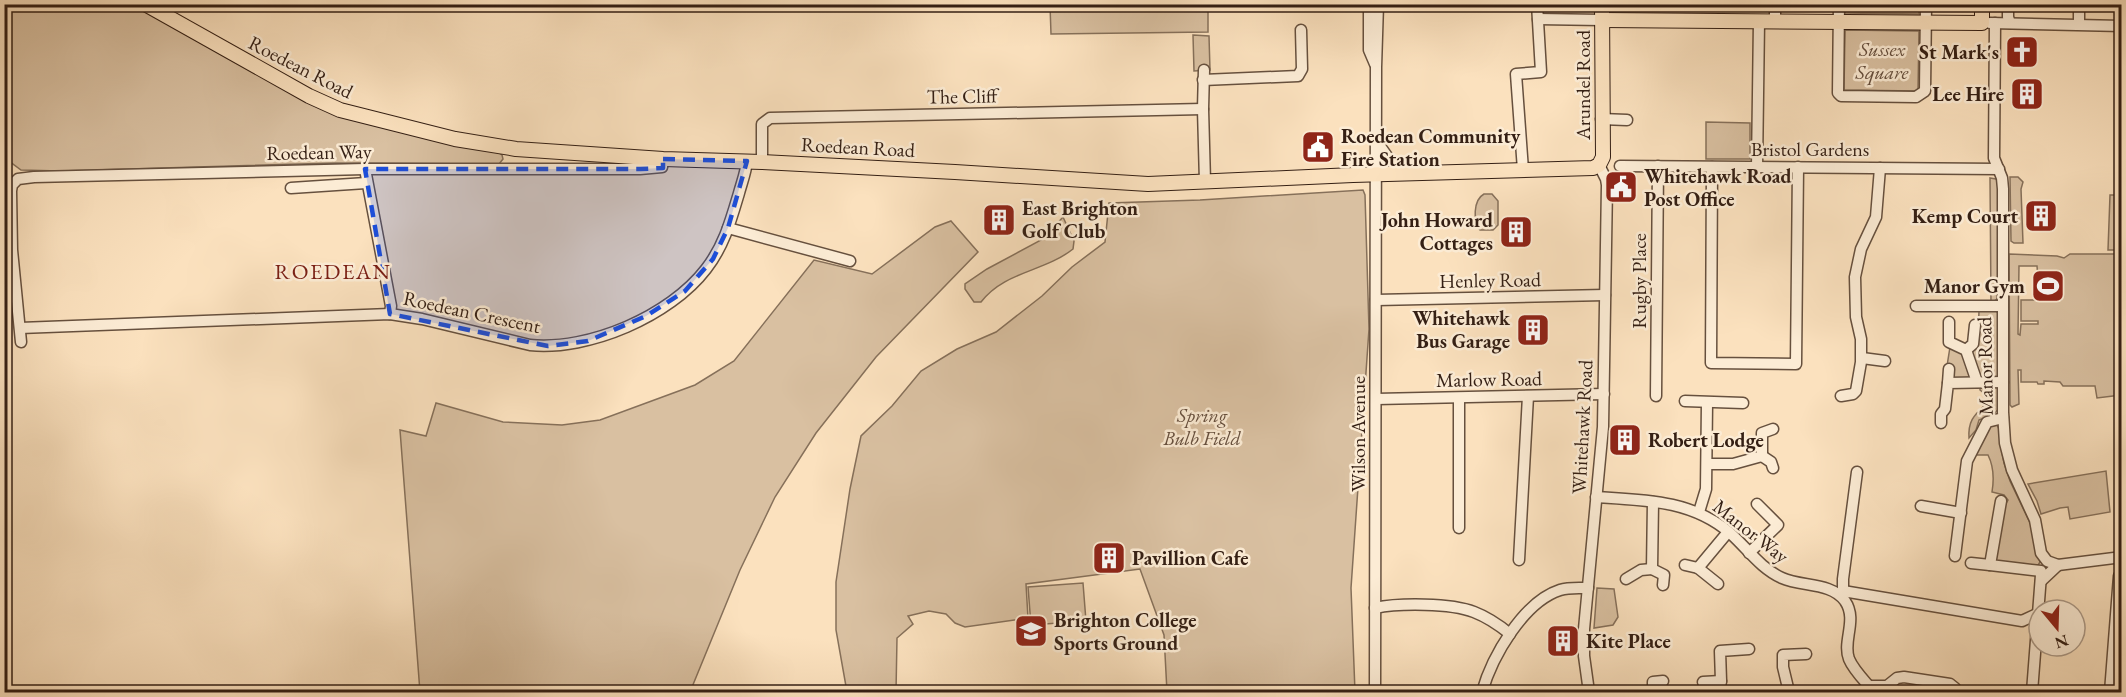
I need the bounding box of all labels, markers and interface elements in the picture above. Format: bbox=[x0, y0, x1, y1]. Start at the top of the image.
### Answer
street label: Arundel Road bbox=[1570, 29, 1596, 141]
street label: Roedean Road bbox=[244, 30, 359, 105]
church icon: St Mark's bbox=[2004, 34, 2040, 70]
park label: Sussex Square bbox=[1855, 36, 1909, 86]
place label: St Mark's bbox=[1919, 39, 1999, 65]
building icon: Lee Hire bbox=[2009, 76, 2045, 112]
place label: Lee Hire bbox=[1932, 81, 2004, 107]
street label: The Cliff bbox=[926, 82, 1000, 110]
place label: Roedean Community Fire Station bbox=[1341, 123, 1521, 172]
public building icon: Roedean Community Fire Station bbox=[1300, 129, 1336, 165]
street label: Roedean Road bbox=[800, 131, 917, 163]
street label: Bristol Gardens bbox=[1751, 136, 1869, 162]
street label: Roedean Way bbox=[266, 138, 372, 166]
place label: Whitehawk Road Post Office bbox=[1644, 163, 1792, 212]
public building icon: Whitehawk Road Post Office bbox=[1603, 169, 1639, 205]
place label: East Brighton Golf Club bbox=[1022, 195, 1138, 244]
building icon: Kemp Court bbox=[2023, 198, 2059, 234]
building icon: East Brighton Golf Club bbox=[981, 202, 1017, 238]
place label: Kemp Court bbox=[1912, 203, 2018, 229]
place label: John Howard Cottages bbox=[1379, 207, 1493, 256]
building icon: John Howard Cottages bbox=[1498, 214, 1534, 250]
street label: Rugby Place bbox=[1626, 233, 1652, 329]
district label: ROEDEAN bbox=[274, 257, 392, 286]
street label: Henley Road bbox=[1439, 266, 1542, 294]
sports icon: Manor Gym bbox=[2030, 268, 2066, 304]
place label: Manor Gym bbox=[1924, 273, 2025, 299]
street label: Roedean Crescent bbox=[401, 285, 544, 339]
place label: Whitehawk Bus Garage bbox=[1412, 305, 1511, 354]
building icon: Whitehawk Bus Garage bbox=[1515, 312, 1551, 348]
street label: Manor Road bbox=[1971, 316, 1999, 416]
street label: Whitehawk Road bbox=[1566, 358, 1599, 495]
street label: Marlow Road bbox=[1436, 365, 1543, 393]
street label: Wilson Avenue bbox=[1345, 376, 1371, 492]
park label: Spring Bulb Field bbox=[1162, 402, 1241, 451]
building icon: Robert Lodge bbox=[1607, 422, 1643, 458]
place label: Robert Lodge bbox=[1648, 427, 1764, 453]
street label: Manor Way bbox=[1708, 493, 1794, 569]
building icon: Pavillion Cafe bbox=[1091, 540, 1127, 576]
place label: Pavillion Cafe bbox=[1132, 545, 1249, 571]
north arrow bbox=[2027, 598, 2087, 658]
place label: Brighton College Sports Ground bbox=[1054, 607, 1197, 656]
school or university icon: Brighton College Sports Ground bbox=[1013, 613, 1049, 649]
building icon: Kite Place bbox=[1545, 623, 1581, 659]
place label: Kite Place bbox=[1586, 628, 1671, 654]
text: N bbox=[2052, 630, 2071, 654]

